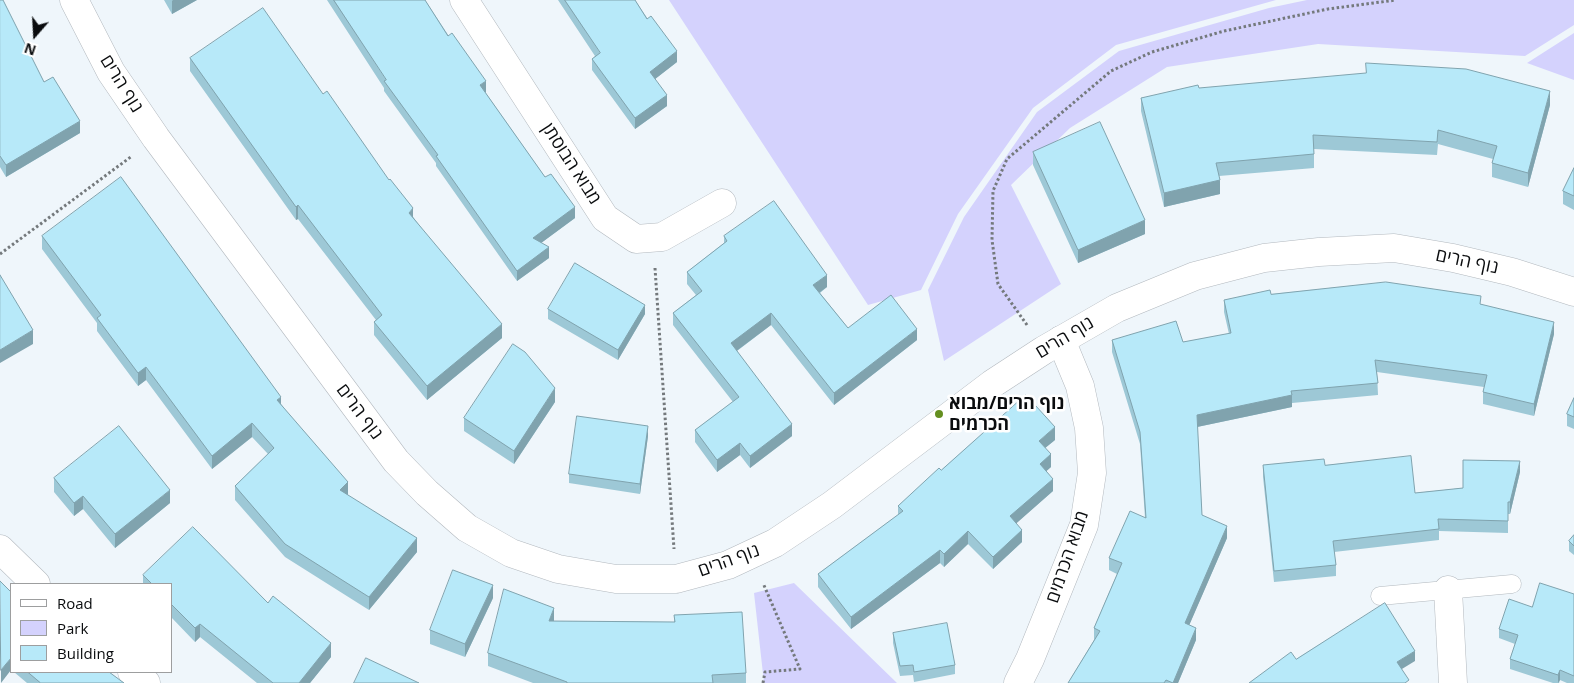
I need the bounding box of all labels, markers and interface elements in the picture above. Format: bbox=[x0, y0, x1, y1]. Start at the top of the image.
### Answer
north arrow bbox=[10, 10, 60, 60]
text: N bbox=[21, 39, 38, 60]
street label: נוף הרים bbox=[95, 51, 147, 117]
street label: מבוא הבוסתן bbox=[537, 119, 605, 209]
street label: נוף הרים bbox=[1434, 245, 1500, 279]
street label: נוף הרים bbox=[1032, 312, 1098, 364]
street label: נוף הרים bbox=[331, 380, 387, 444]
place label: נוף הרים/מבוא הכרמים bbox=[949, 393, 1064, 436]
marker: נוף הרים/מבוא הכרמים bbox=[933, 408, 945, 420]
street label: מבוא הכרמים bbox=[1042, 508, 1094, 606]
street label: נוף הרים bbox=[695, 540, 763, 582]
legend bbox=[10, 583, 172, 673]
text: Road bbox=[57, 593, 93, 613]
text: Park bbox=[57, 618, 88, 638]
text: Building bbox=[57, 643, 114, 663]

